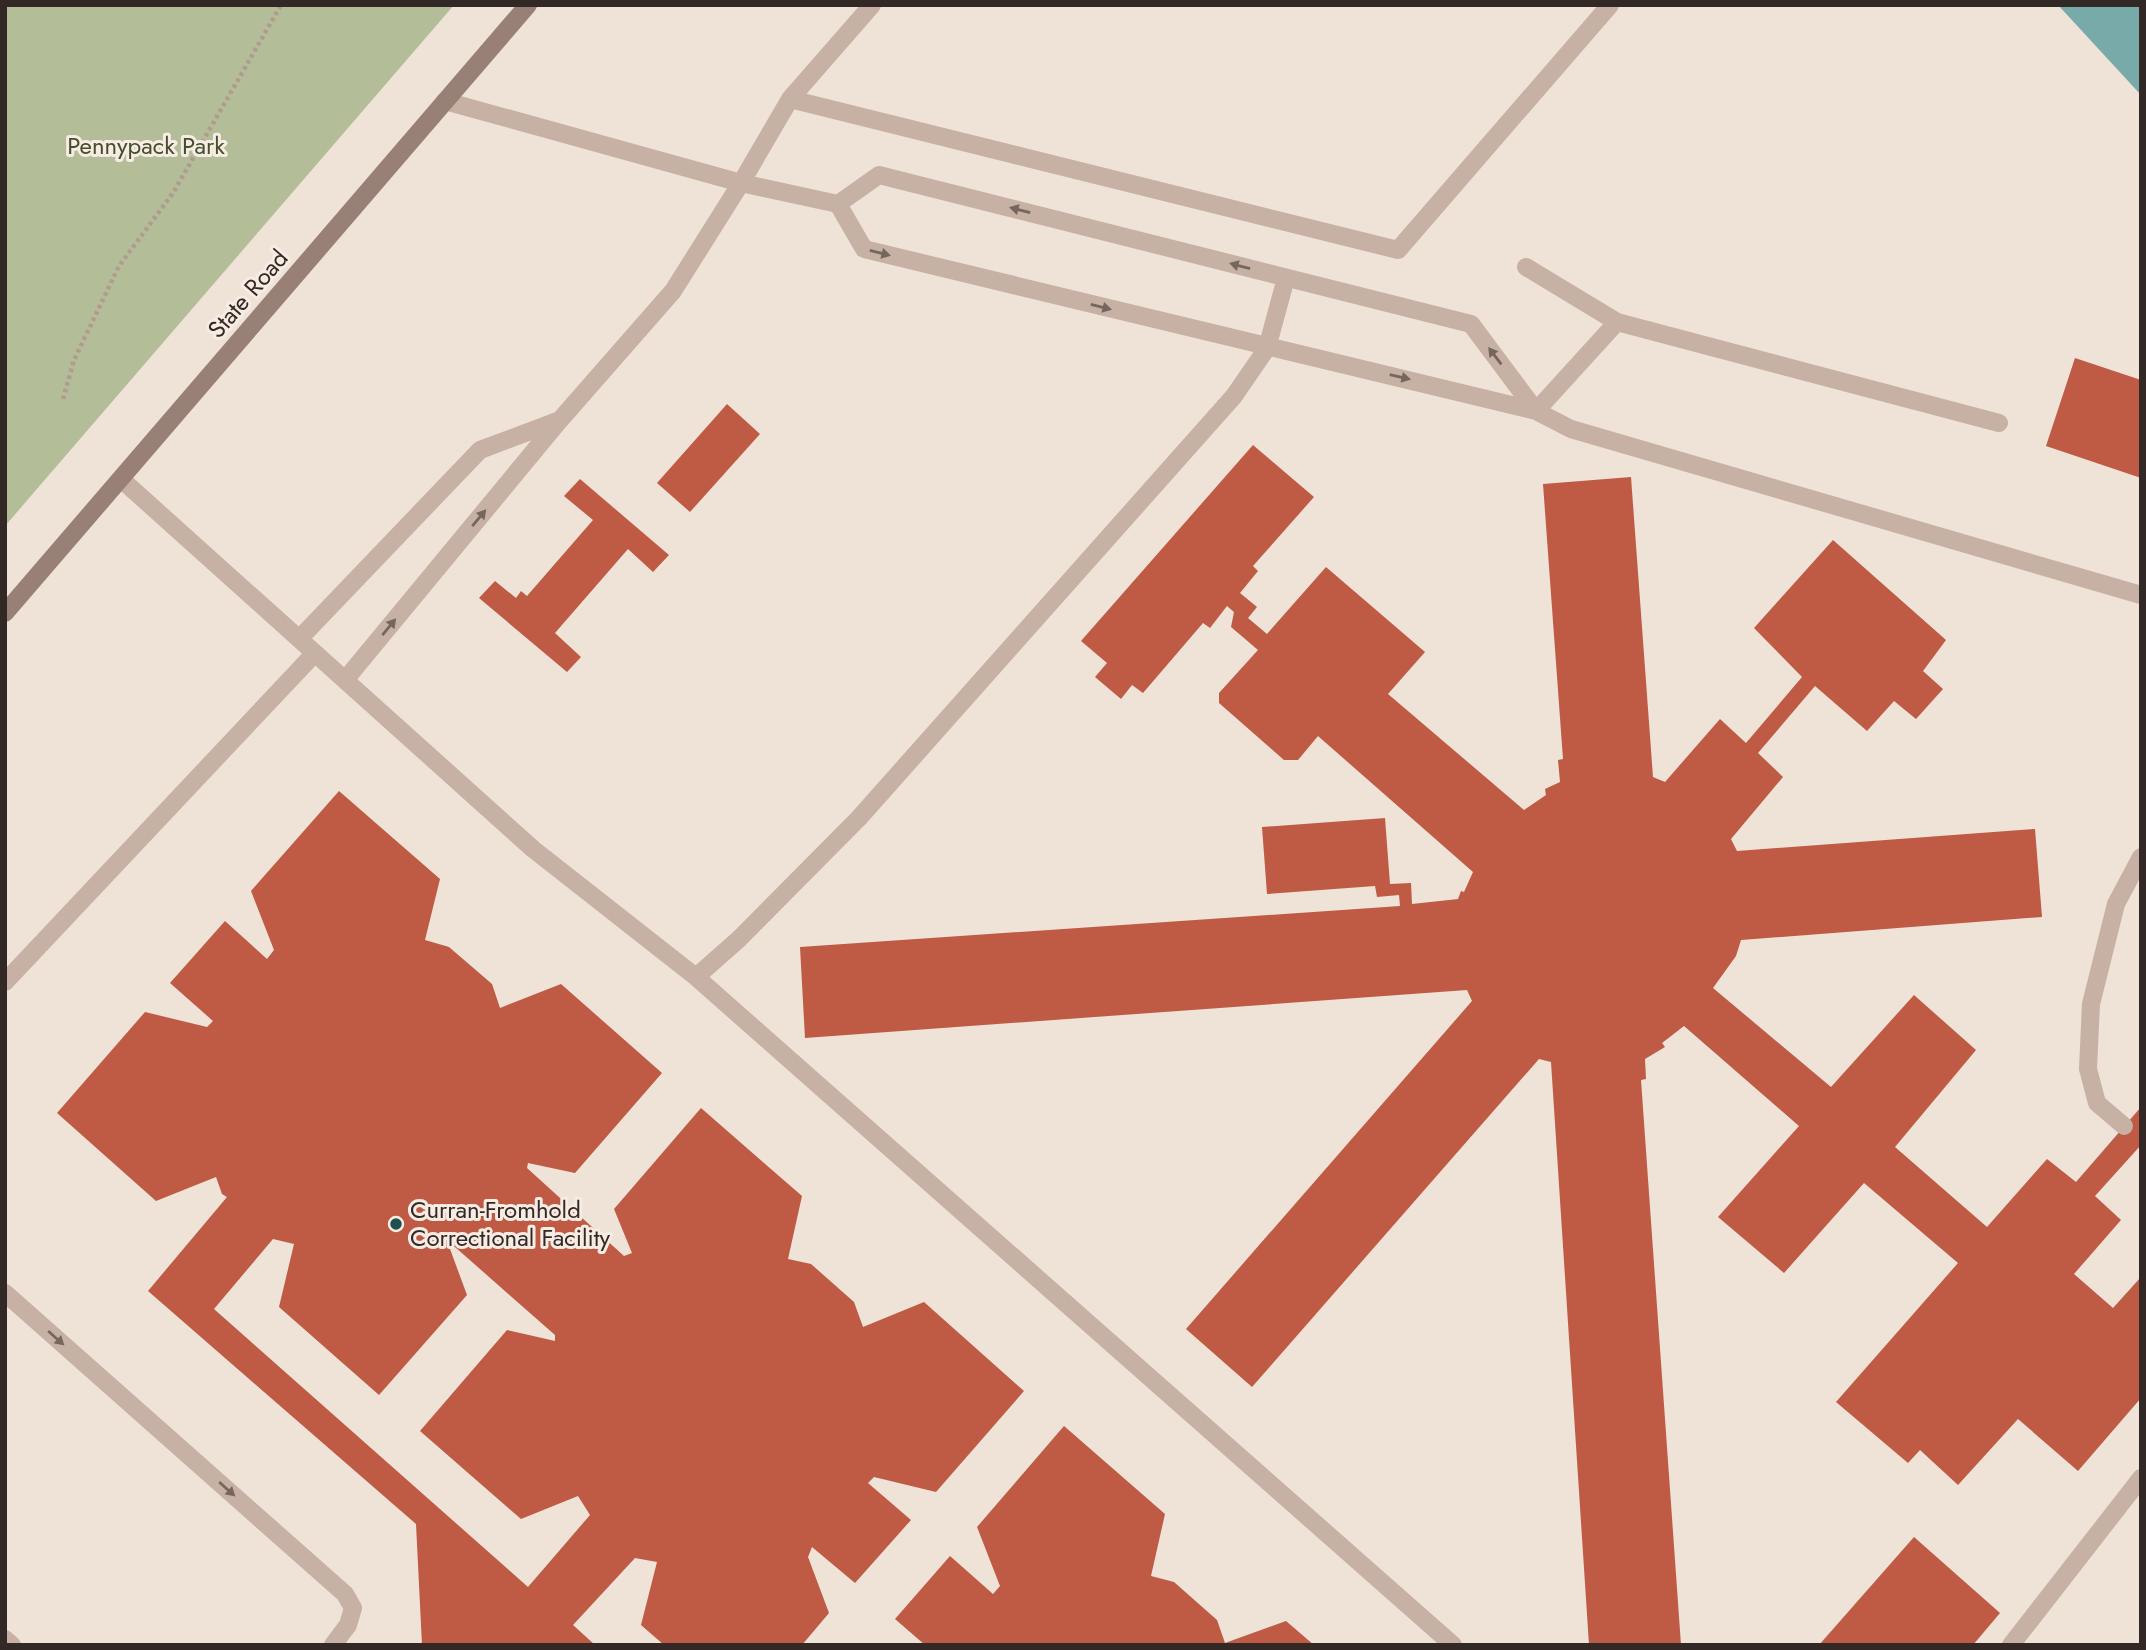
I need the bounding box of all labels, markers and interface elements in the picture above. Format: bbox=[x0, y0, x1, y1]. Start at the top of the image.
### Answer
park label: Pennypack Park bbox=[67, 128, 225, 163]
one-way arrow bbox=[1009, 204, 1031, 215]
street label: State Road bbox=[199, 242, 296, 346]
one-way arrow bbox=[869, 247, 891, 258]
one-way arrow bbox=[1229, 260, 1251, 271]
one-way arrow bbox=[1090, 302, 1112, 313]
one-way arrow bbox=[1488, 347, 1502, 366]
one-way arrow bbox=[1389, 372, 1411, 383]
one-way arrow bbox=[471, 509, 486, 526]
one-way arrow bbox=[381, 619, 396, 637]
place label: Curran-Fromhold Correctional Facility bbox=[410, 1192, 611, 1255]
marker: Curran-Fromhold Correctional Facility bbox=[388, 1216, 404, 1232]
one-way arrow bbox=[48, 1330, 65, 1346]
one-way arrow bbox=[218, 1481, 236, 1497]

